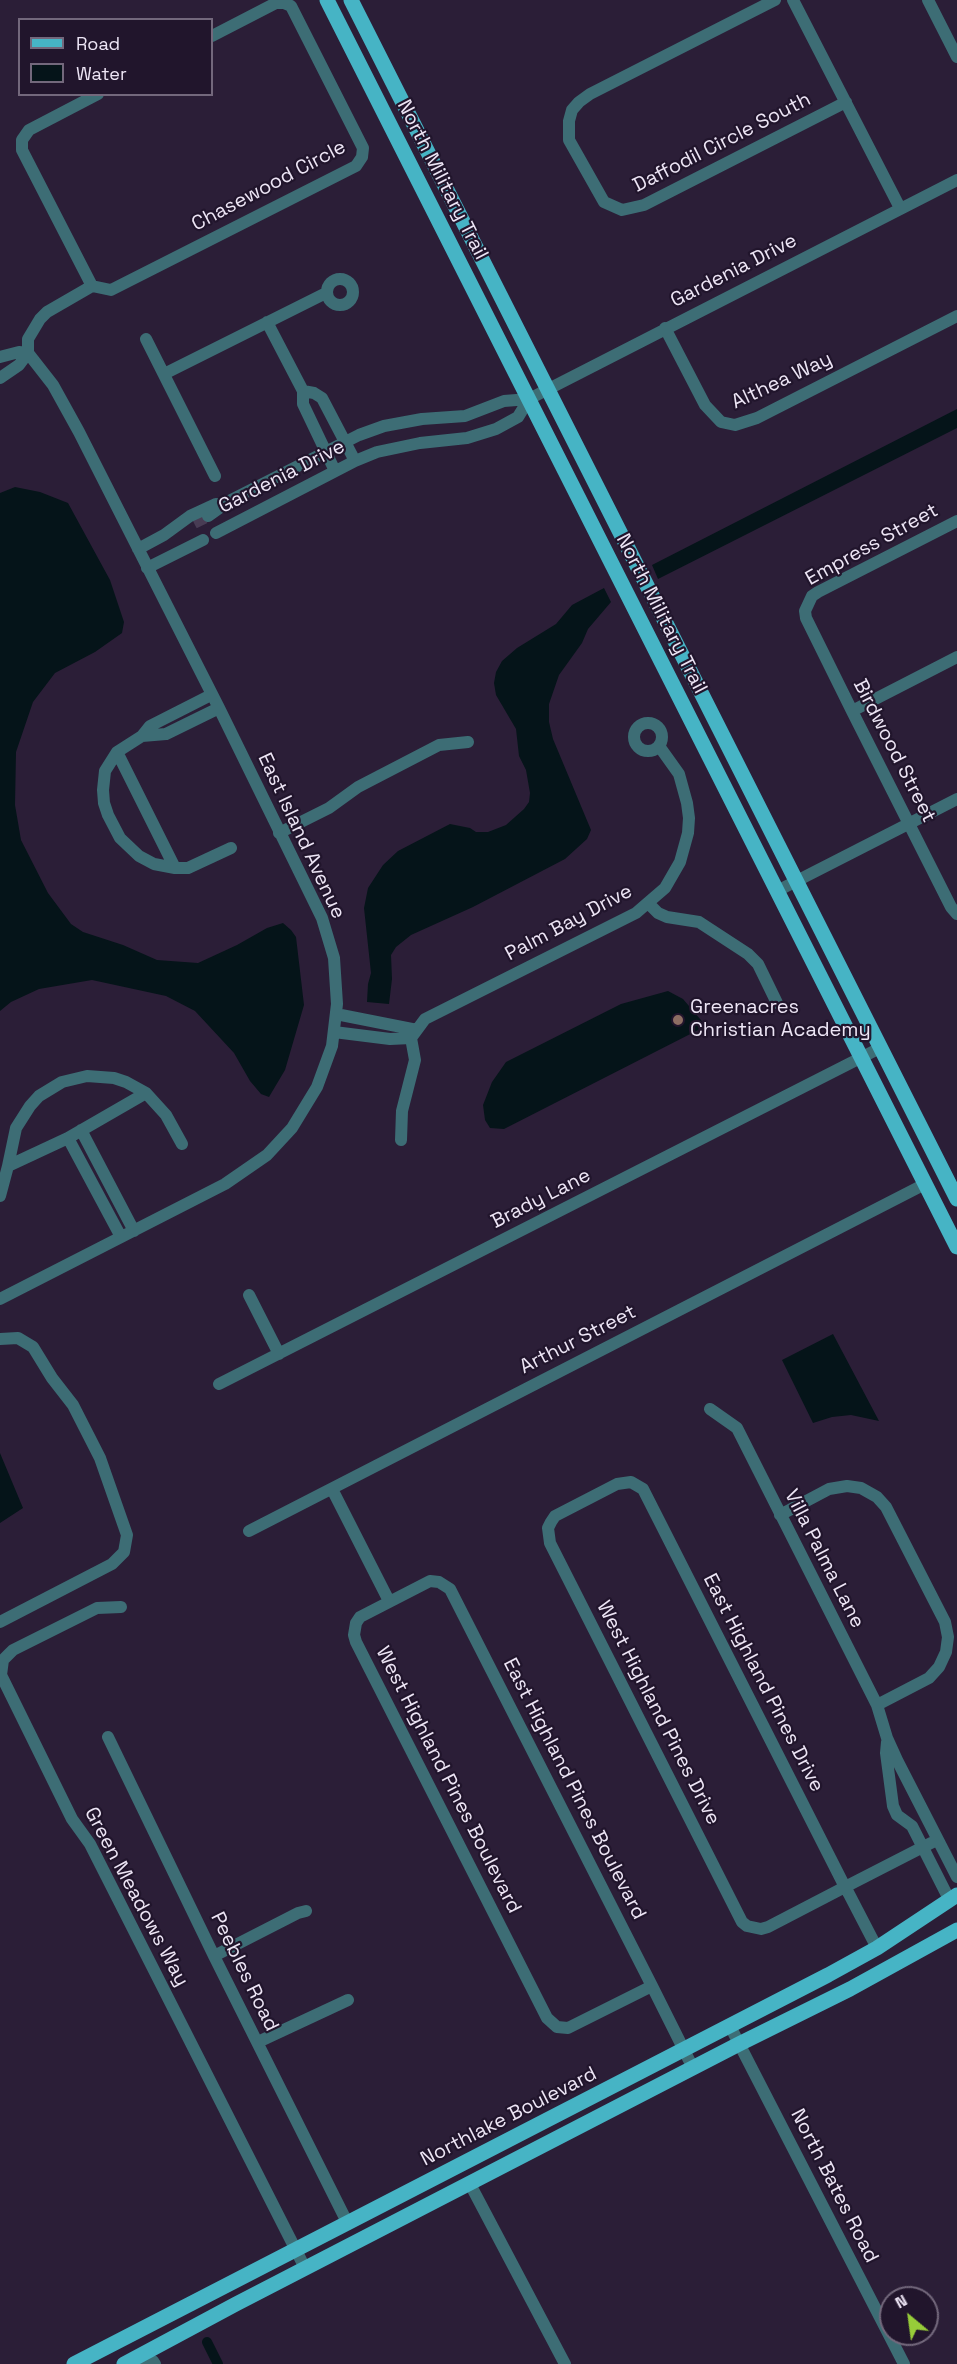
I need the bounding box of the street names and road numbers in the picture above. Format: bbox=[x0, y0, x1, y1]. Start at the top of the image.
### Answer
street label: Daffodil Circle South bbox=[629, 88, 815, 198]
street label: North Military Trail bbox=[391, 96, 493, 264]
street label: Chasewood Circle bbox=[188, 135, 350, 237]
street label: Gardenia Drive bbox=[667, 229, 801, 313]
street label: Althea Way bbox=[728, 347, 836, 415]
street label: Gardenia Drive bbox=[215, 435, 349, 519]
street label: Empress Street bbox=[802, 499, 942, 591]
street label: North Military Trail bbox=[610, 530, 712, 698]
street label: Birdwood Street bbox=[847, 675, 941, 827]
street label: East Island Avenue bbox=[252, 749, 350, 923]
street label: Palm Bay Drive bbox=[501, 879, 637, 967]
street label: Brady Lane bbox=[487, 1164, 595, 1234]
street label: Arthur Street bbox=[516, 1300, 640, 1380]
street label: Villa Palma Lane bbox=[779, 1486, 869, 1632]
street label: East Highland Pines Drive bbox=[697, 1570, 829, 1796]
street label: West Highland Pines Drive bbox=[591, 1597, 725, 1829]
street label: West Highland Pines Boulevard bbox=[370, 1643, 526, 1917]
street label: East Highland Pines Boulevard bbox=[497, 1654, 651, 1924]
street label: Green Meadows Way bbox=[79, 1803, 193, 1991]
street label: Peebles Road bbox=[205, 1908, 283, 2036]
street label: Northlake Boulevard bbox=[417, 2062, 601, 2172]
street label: North Bates Road bbox=[785, 2105, 883, 2267]

